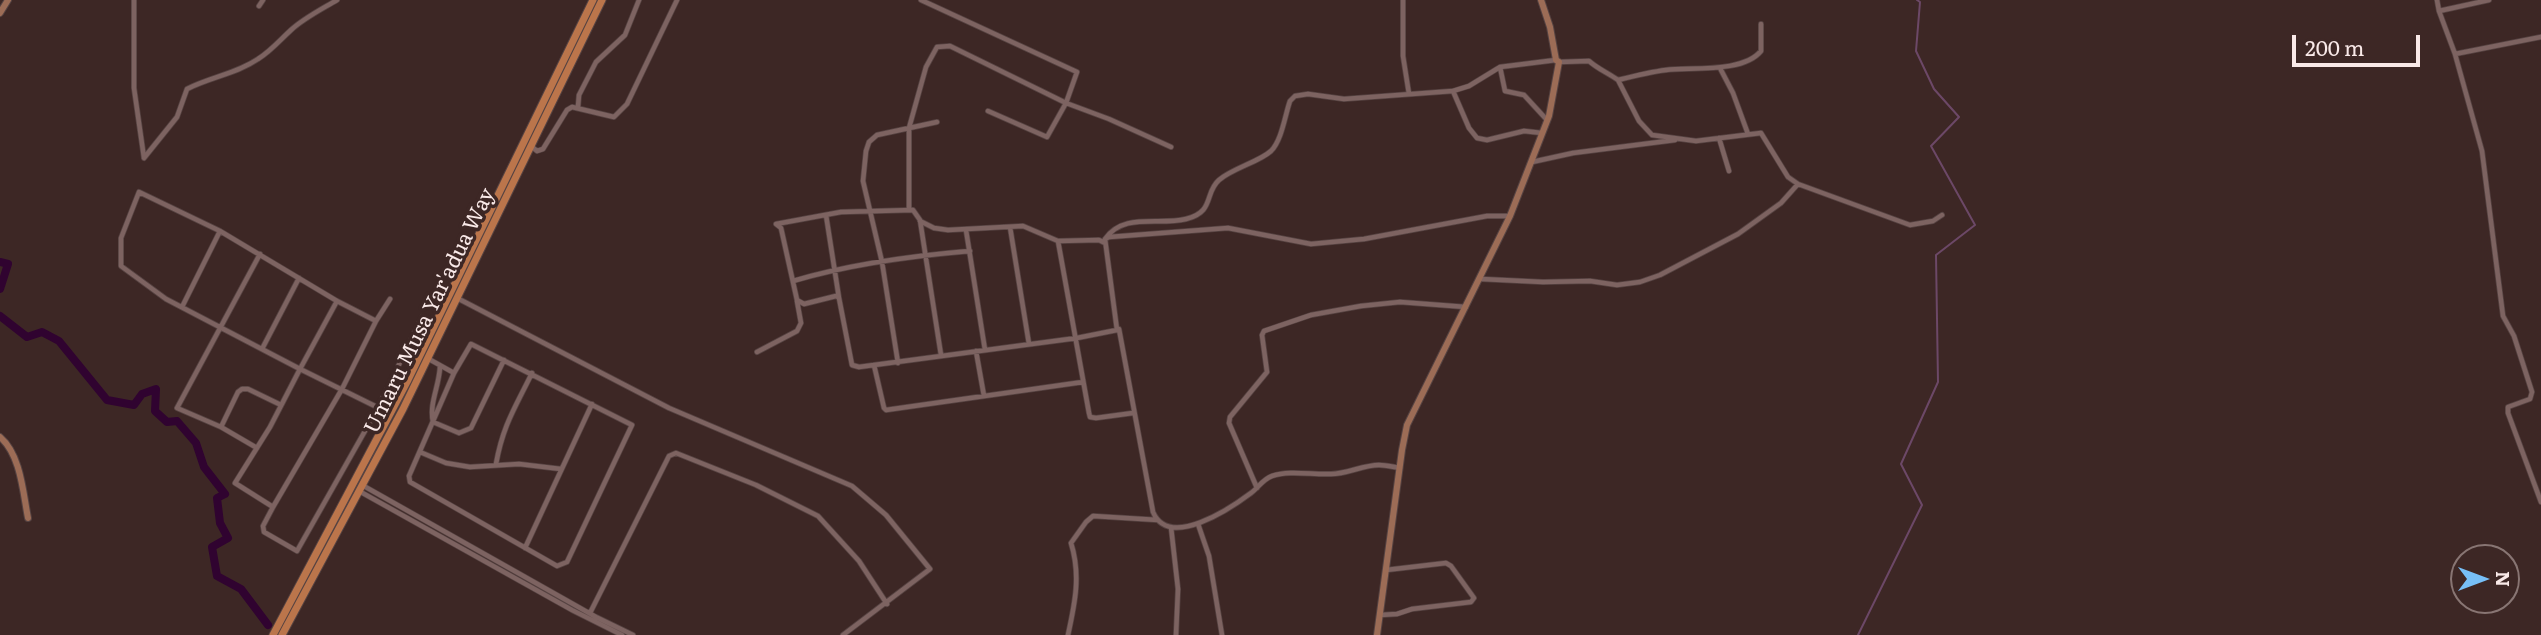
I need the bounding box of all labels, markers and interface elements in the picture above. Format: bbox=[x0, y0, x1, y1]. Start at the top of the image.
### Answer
scale bar bbox=[2296, 21, 2424, 65]
text: 200 m bbox=[2305, 31, 2365, 62]
street label: Umaru Musa Yar'adua Way bbox=[359, 184, 501, 438]
north arrow bbox=[2450, 544, 2520, 614]
text: N bbox=[2490, 571, 2518, 587]

